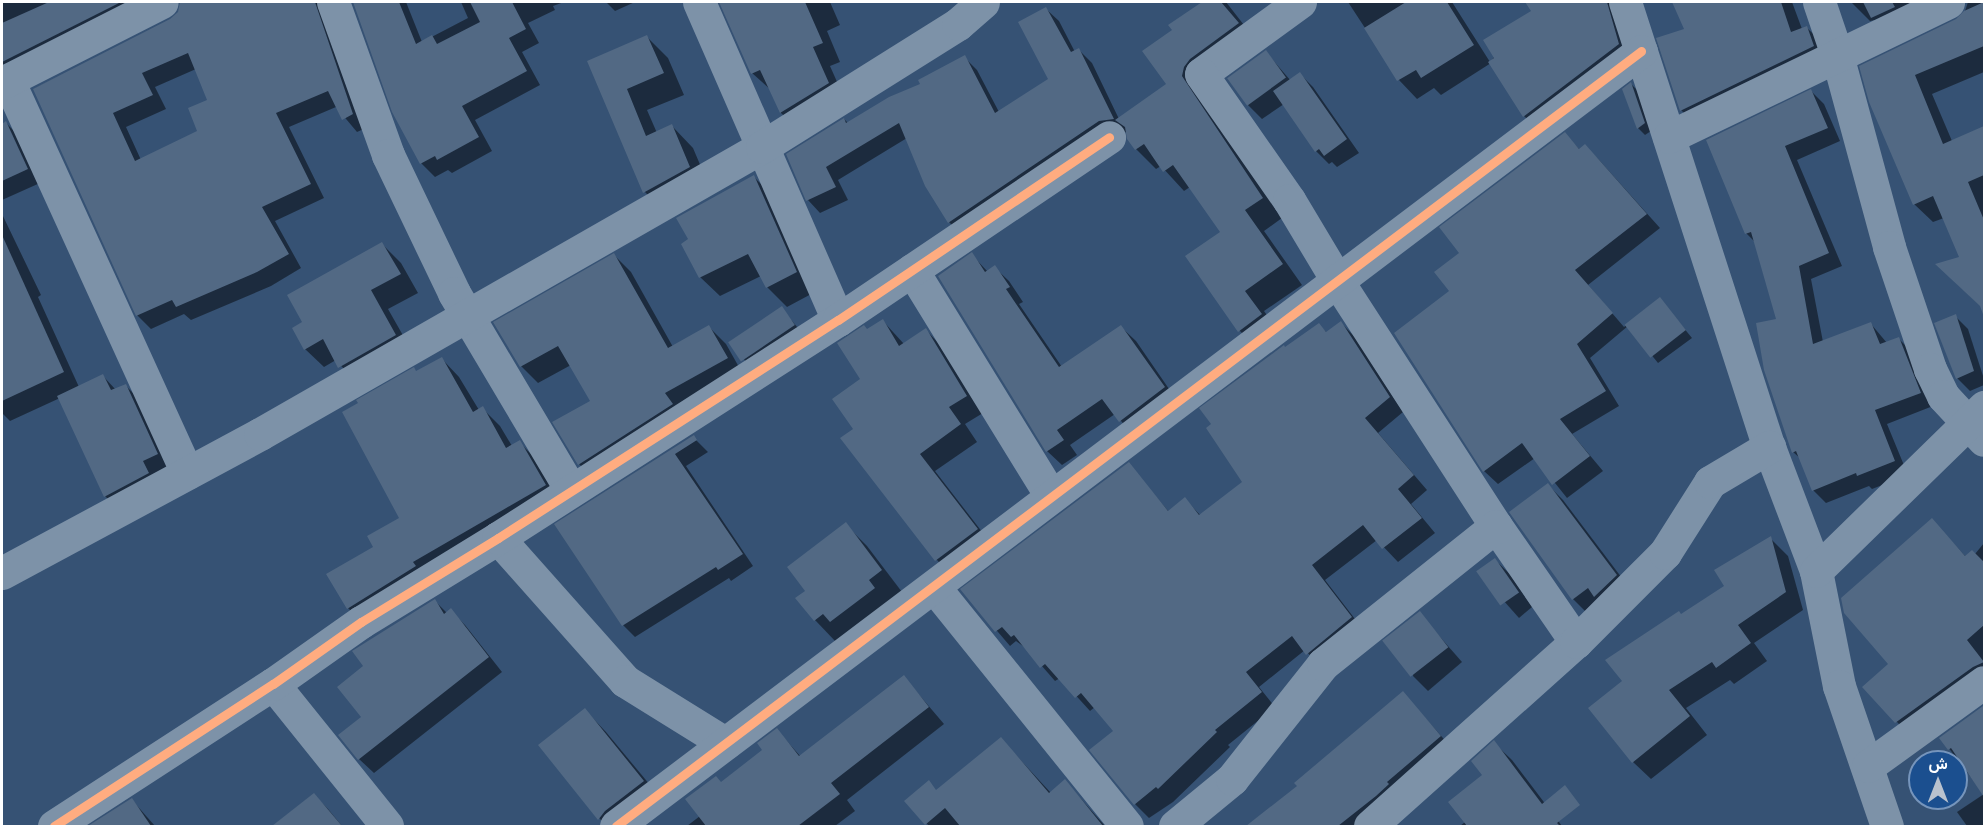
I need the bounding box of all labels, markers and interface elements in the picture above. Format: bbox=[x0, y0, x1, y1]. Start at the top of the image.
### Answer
north arrow bbox=[1908, 750, 1968, 810]
text: ش bbox=[1928, 754, 1948, 773]

